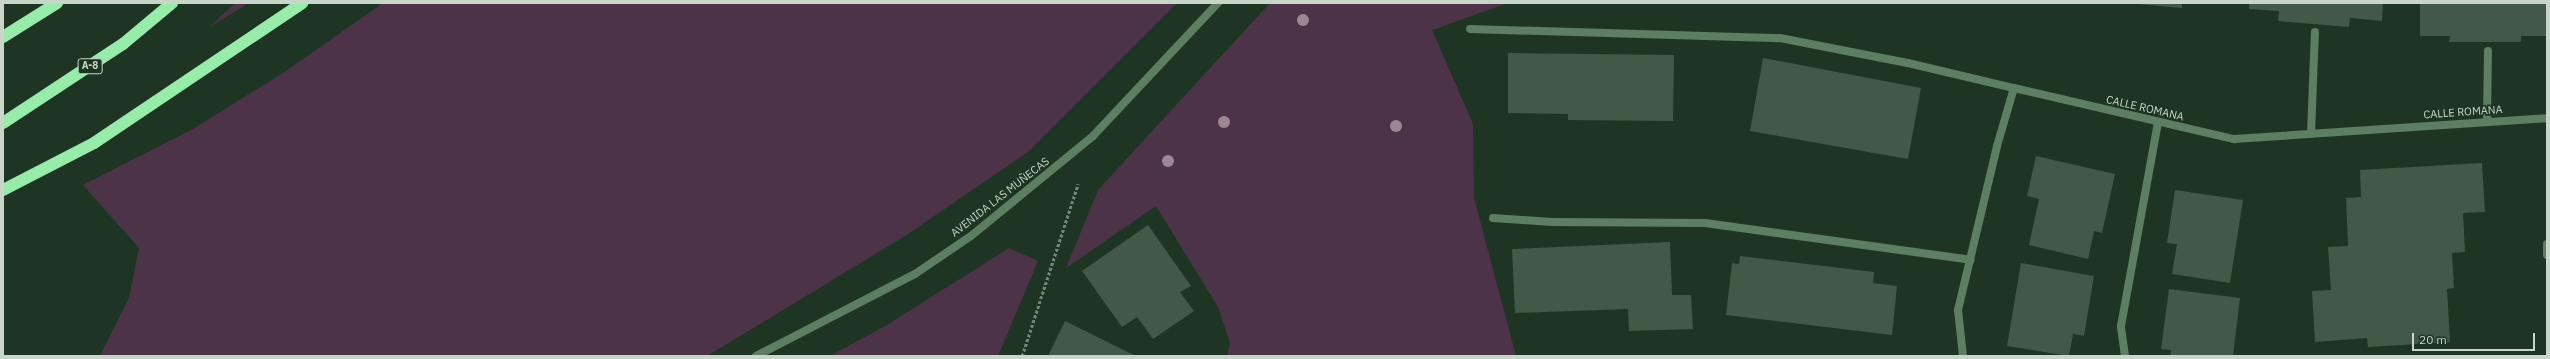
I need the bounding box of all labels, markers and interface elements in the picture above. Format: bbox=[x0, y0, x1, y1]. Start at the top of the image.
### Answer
road number: A-8 bbox=[77, 58, 103, 74]
street label: CALLE ROMANA bbox=[2105, 93, 2185, 123]
street label: CALLE ROMANA bbox=[2423, 103, 2503, 121]
street label: AVENIDA LAS MUÑECAS bbox=[948, 154, 1052, 240]
scale bar bbox=[2414, 325, 2537, 351]
text: 20 m bbox=[2419, 332, 2447, 347]

